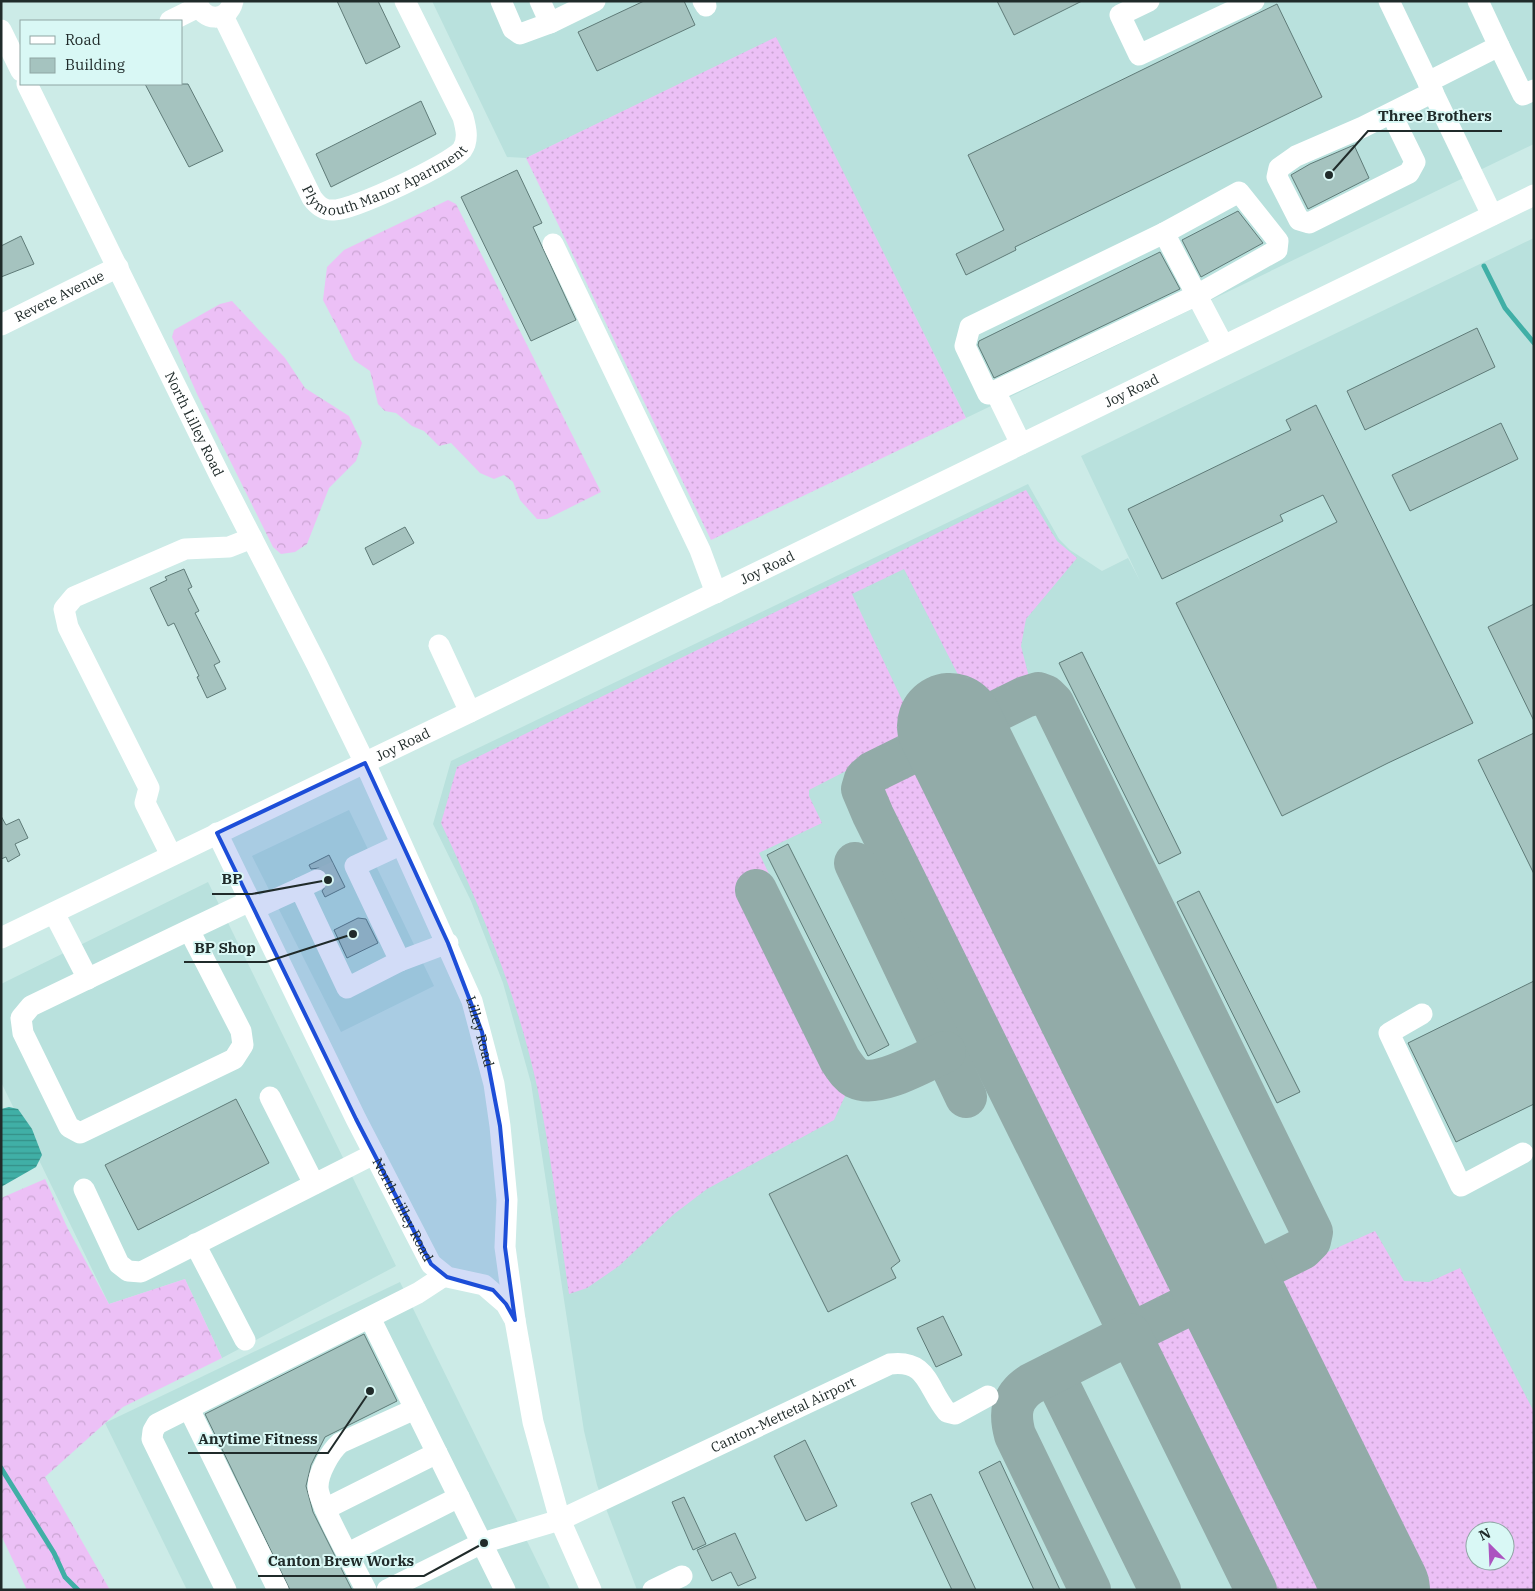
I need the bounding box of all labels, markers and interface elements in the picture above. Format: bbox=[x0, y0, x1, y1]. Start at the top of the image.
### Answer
legend bbox=[20, 20, 182, 85]
text: Road bbox=[65, 30, 101, 49]
text: Building bbox=[65, 55, 125, 74]
callout: Three Brothers bbox=[1368, 101, 1502, 131]
text: Three Brothers bbox=[1378, 106, 1492, 125]
street label: Plymouth Manor Apartment bbox=[298, 142, 471, 219]
street label: Revere Avenue bbox=[11, 266, 107, 326]
street label: North Lilley Road bbox=[161, 369, 228, 480]
street label: Joy Road bbox=[1101, 370, 1162, 411]
street label: Joy Road bbox=[737, 547, 798, 588]
street label: Joy Road bbox=[373, 723, 433, 765]
callout: BP bbox=[212, 864, 252, 894]
text: BP bbox=[222, 869, 242, 888]
callout: BP Shop bbox=[184, 932, 266, 962]
text: BP Shop bbox=[194, 938, 256, 957]
street label: Lilley Road bbox=[462, 993, 498, 1069]
street label: North Lilley Road bbox=[369, 1154, 437, 1265]
street label: Canton-Mettetal Airport bbox=[708, 1373, 858, 1456]
callout: Anytime Fitness bbox=[188, 1423, 328, 1453]
text: Anytime Fitness bbox=[198, 1429, 318, 1448]
north arrow bbox=[1465, 1521, 1515, 1571]
text: N bbox=[1476, 1524, 1493, 1545]
callout: Canton Brew Works bbox=[258, 1546, 424, 1576]
text: Canton Brew Works bbox=[268, 1551, 414, 1570]

